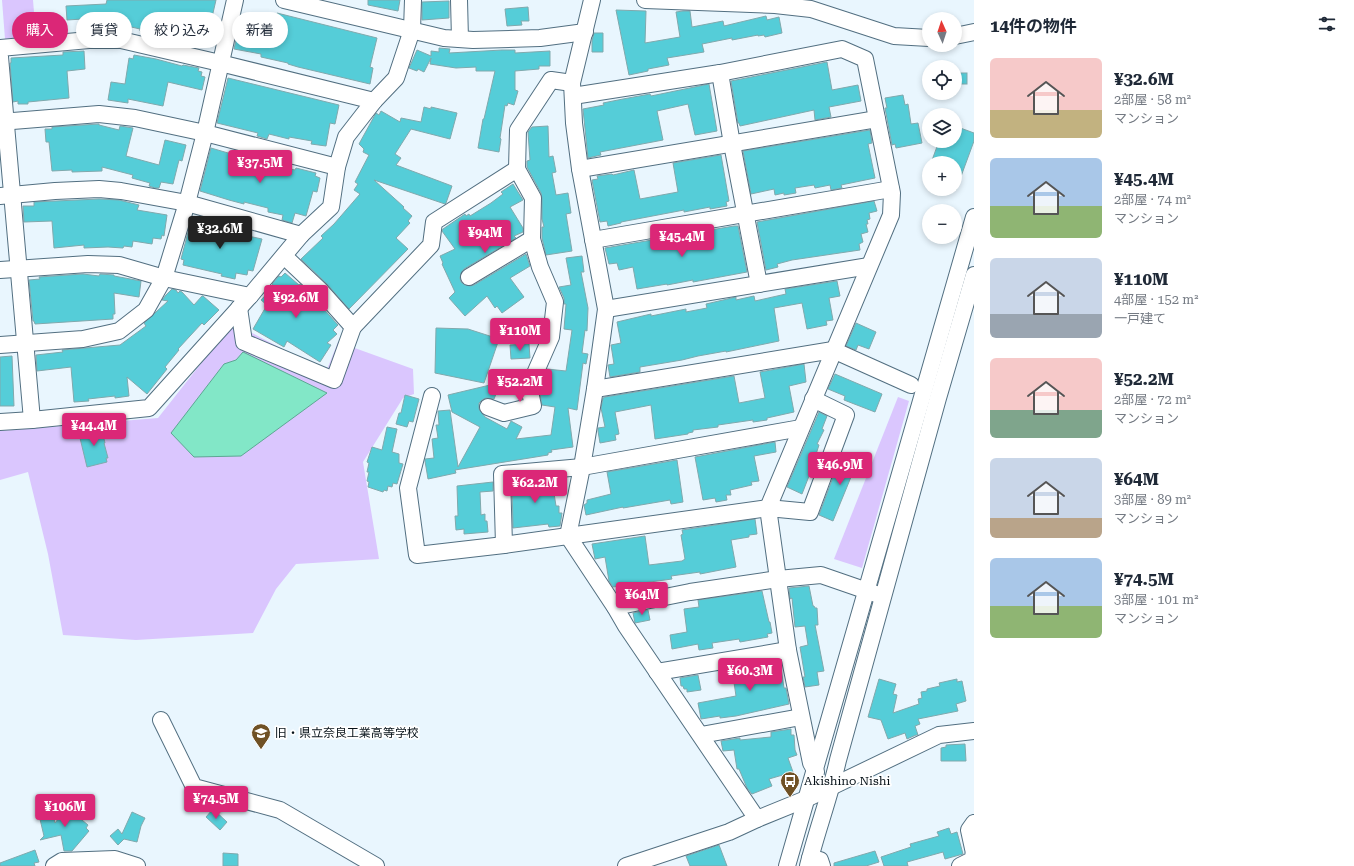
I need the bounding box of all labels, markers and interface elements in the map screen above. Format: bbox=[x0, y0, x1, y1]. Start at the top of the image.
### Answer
chip: 購入 bbox=[12, 12, 68, 48]
chip: 賃貸 bbox=[76, 12, 132, 48]
chip: 絞り込み bbox=[140, 12, 224, 48]
chip: 新着 bbox=[232, 12, 288, 48]
north arrow bbox=[922, 12, 962, 52]
map controls bbox=[922, 12, 962, 244]
icon: filters bbox=[1316, 13, 1338, 35]
text: 14件の物件 bbox=[990, 16, 1077, 36]
button: locate bbox=[922, 60, 962, 100]
text: ¥32.6M bbox=[1114, 69, 1174, 89]
icon: home bbox=[1022, 74, 1070, 122]
text: 2部屋 · 58 m² bbox=[1114, 92, 1191, 107]
button: layers bbox=[922, 108, 962, 148]
text: マンション bbox=[1114, 111, 1179, 126]
pin: ¥37.5M bbox=[227, 150, 293, 184]
text: ¥37.5M bbox=[237, 155, 283, 170]
button: + bbox=[922, 156, 962, 196]
text: ¥45.4M bbox=[1114, 169, 1174, 189]
icon: home bbox=[1022, 174, 1070, 222]
text: 2部屋 · 74 m² bbox=[1114, 192, 1191, 207]
button: − bbox=[922, 204, 962, 244]
text: マンション bbox=[1114, 211, 1179, 226]
pin: ¥32.6M bbox=[187, 216, 253, 250]
pin: ¥94M bbox=[461, 220, 509, 254]
text: ¥32.6M bbox=[197, 221, 243, 236]
pin: ¥45.4M bbox=[649, 224, 715, 258]
text: ¥94M bbox=[468, 225, 502, 240]
text: ¥45.4M bbox=[659, 229, 705, 244]
text: ¥110M bbox=[1114, 269, 1169, 289]
icon: home bbox=[1022, 274, 1070, 322]
pin: ¥92.6M bbox=[263, 285, 329, 319]
text: ¥92.6M bbox=[273, 290, 319, 305]
text: 4部屋 · 152 m² bbox=[1114, 292, 1198, 307]
text: 一戸建て bbox=[1114, 311, 1166, 326]
pin: ¥110M bbox=[492, 318, 548, 352]
text: ¥110M bbox=[499, 323, 541, 338]
pin: ¥52.2M bbox=[487, 369, 553, 403]
text: ¥52.2M bbox=[1114, 369, 1174, 389]
text: ¥52.2M bbox=[497, 374, 543, 389]
icon: home bbox=[1022, 374, 1070, 422]
text: 2部屋 · 72 m² bbox=[1114, 392, 1191, 407]
text: マンション bbox=[1114, 411, 1179, 426]
pin: ¥44.4M bbox=[61, 413, 127, 447]
text: ¥44.4M bbox=[71, 418, 117, 433]
pin: ¥46.9M bbox=[807, 452, 873, 486]
text: ¥46.9M bbox=[817, 457, 863, 472]
text: ¥64M bbox=[1114, 469, 1159, 489]
pin: ¥62.2M bbox=[502, 470, 568, 504]
icon: home bbox=[1022, 474, 1070, 522]
text: ¥62.2M bbox=[512, 475, 558, 490]
text: 3部屋 · 89 m² bbox=[1114, 492, 1191, 507]
text: マンション bbox=[1114, 511, 1179, 526]
text: ¥74.5M bbox=[1114, 569, 1174, 589]
icon: home bbox=[1022, 574, 1070, 622]
pin: ¥64M bbox=[618, 582, 666, 616]
text: ¥64M bbox=[625, 587, 659, 602]
text: 3部屋 · 101 m² bbox=[1114, 592, 1198, 607]
text: マンション bbox=[1114, 611, 1179, 626]
pin: ¥60.3M bbox=[717, 658, 783, 692]
text: ¥60.3M bbox=[727, 663, 773, 678]
school or university icon: 旧・県立奈良工業高等学校 bbox=[250, 722, 272, 750]
place label: 旧・県立奈良工業高等学校 bbox=[275, 726, 419, 740]
bus stop icon: Akishino Nishi bbox=[779, 770, 801, 798]
place label: Akishino Nishi bbox=[804, 774, 890, 788]
pin: ¥74.5M bbox=[183, 786, 249, 820]
text: ¥74.5M bbox=[193, 791, 239, 806]
pin: ¥106M bbox=[37, 794, 93, 828]
text: ¥106M bbox=[44, 799, 86, 814]

